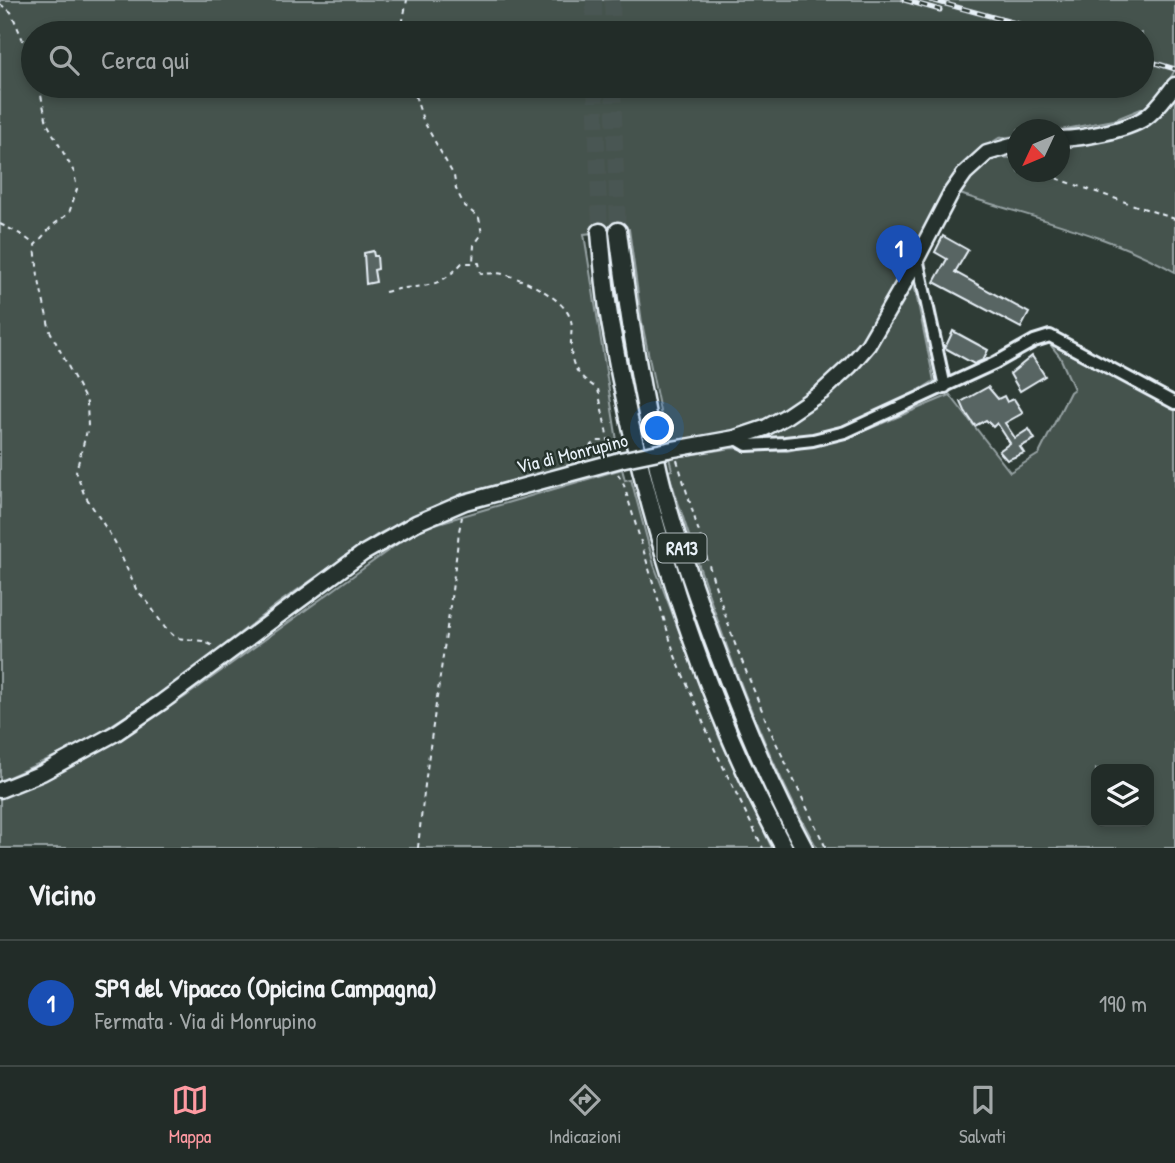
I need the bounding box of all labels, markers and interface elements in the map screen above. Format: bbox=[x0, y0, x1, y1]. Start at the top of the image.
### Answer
search box bbox=[21, 21, 1154, 98]
icon: search bbox=[45, 41, 83, 79]
text: Cerca qui bbox=[101, 42, 190, 77]
north arrow bbox=[1007, 119, 1070, 182]
pin: 1 bbox=[876, 225, 922, 283]
your location bbox=[640, 411, 674, 445]
street label: Via di Monrupino bbox=[514, 427, 631, 479]
road number: RA13 bbox=[658, 534, 706, 562]
map controls bbox=[1091, 764, 1154, 827]
button: layers bbox=[1091, 764, 1154, 827]
text: Vicino bbox=[28, 874, 96, 914]
text: SP9 del Vipacco (Opicina Campagna) bbox=[95, 970, 437, 1005]
text: 1 bbox=[47, 988, 55, 1019]
text: 190 m bbox=[1099, 988, 1147, 1019]
text: Fermata · Via di Monrupino bbox=[95, 1005, 316, 1036]
tab: Mappa bbox=[169, 1081, 211, 1149]
tab: Indicazioni bbox=[549, 1081, 621, 1149]
tab: Salvati bbox=[959, 1081, 1006, 1149]

